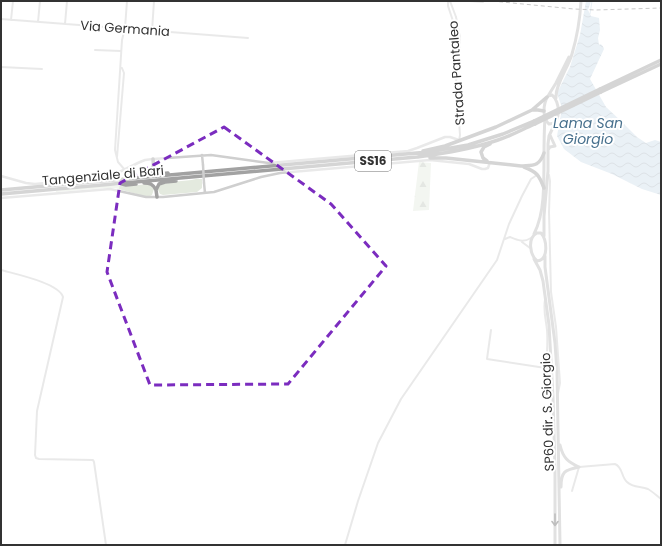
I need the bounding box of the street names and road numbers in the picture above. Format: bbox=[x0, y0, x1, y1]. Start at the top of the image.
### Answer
street label: Via Germania bbox=[80, 16, 170, 41]
street label: Strada Pantaleo bbox=[443, 20, 470, 126]
road number: SS16 bbox=[355, 151, 391, 171]
street label: Tangenziale di Bari bbox=[41, 161, 165, 190]
street label: SP60 dir. S. Giorgio bbox=[536, 352, 559, 472]

